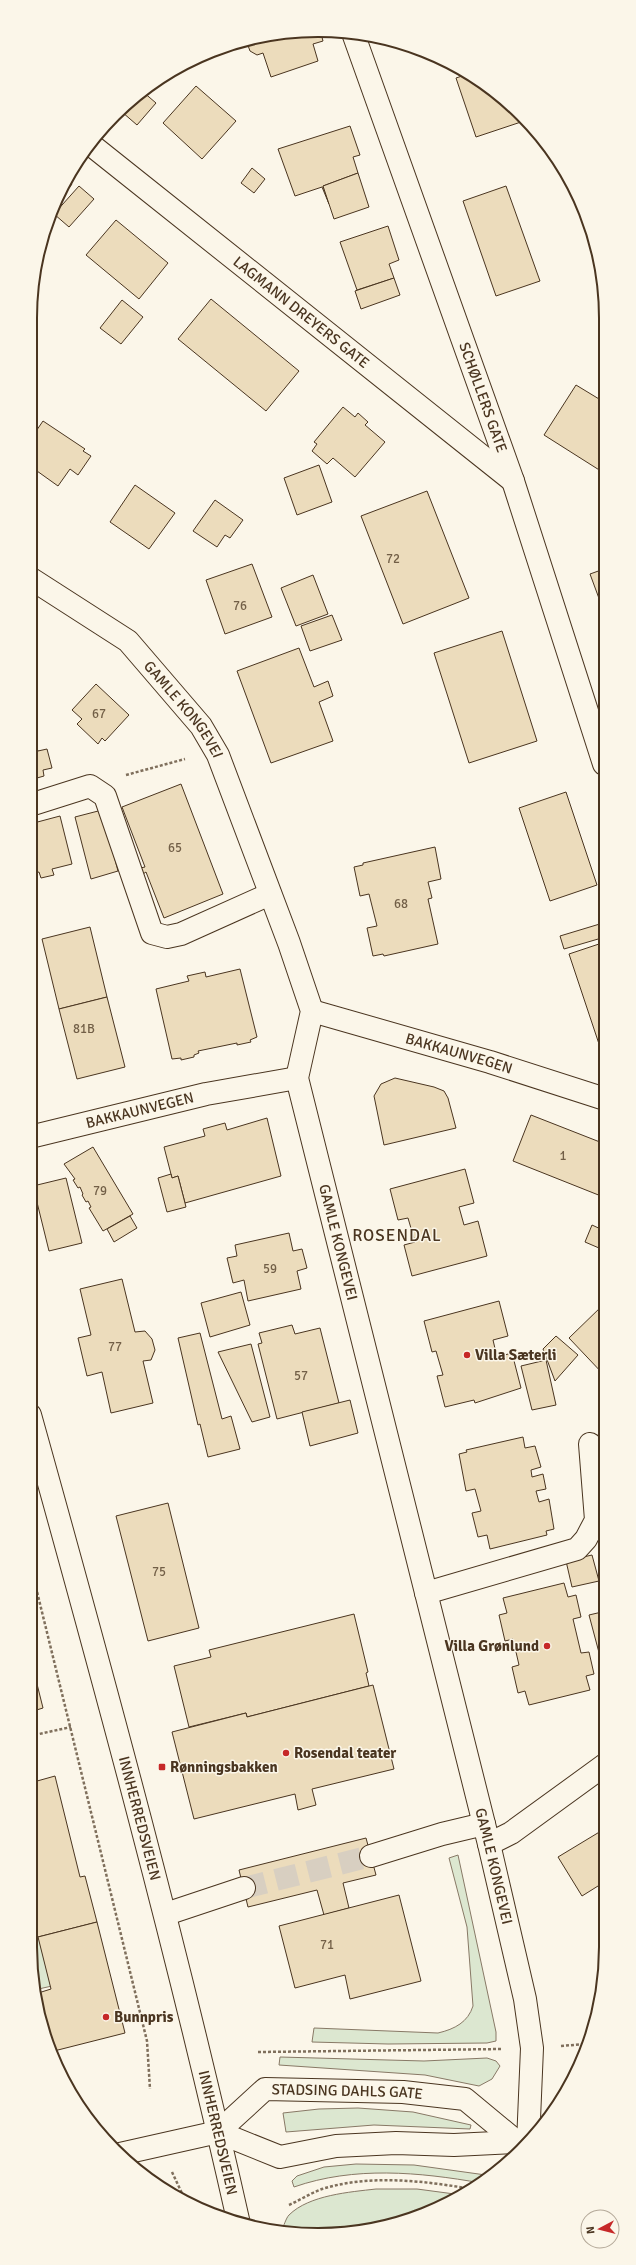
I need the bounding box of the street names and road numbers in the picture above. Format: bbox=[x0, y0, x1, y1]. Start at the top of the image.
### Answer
street label: LAGMANN DREYERS GATE bbox=[229, 253, 373, 372]
street label: SCHØLLERS GATE bbox=[455, 340, 511, 455]
street label: GAMLE KONGEVEI bbox=[140, 657, 227, 760]
street label: BAKKAUNVEGEN bbox=[403, 1029, 515, 1078]
street label: BAKKAUNVEGEN bbox=[84, 1088, 196, 1132]
street label: GAMLE KONGEVEI bbox=[315, 1182, 361, 1302]
street label: INNHERREDSVEIEN bbox=[115, 1754, 165, 1882]
street label: GAMLE KONGEVEI bbox=[471, 1806, 516, 1926]
street label: INNHERREDSVEIEN bbox=[195, 2068, 241, 2197]
street label: STADSING DAHLS GATE bbox=[271, 2080, 424, 2103]

